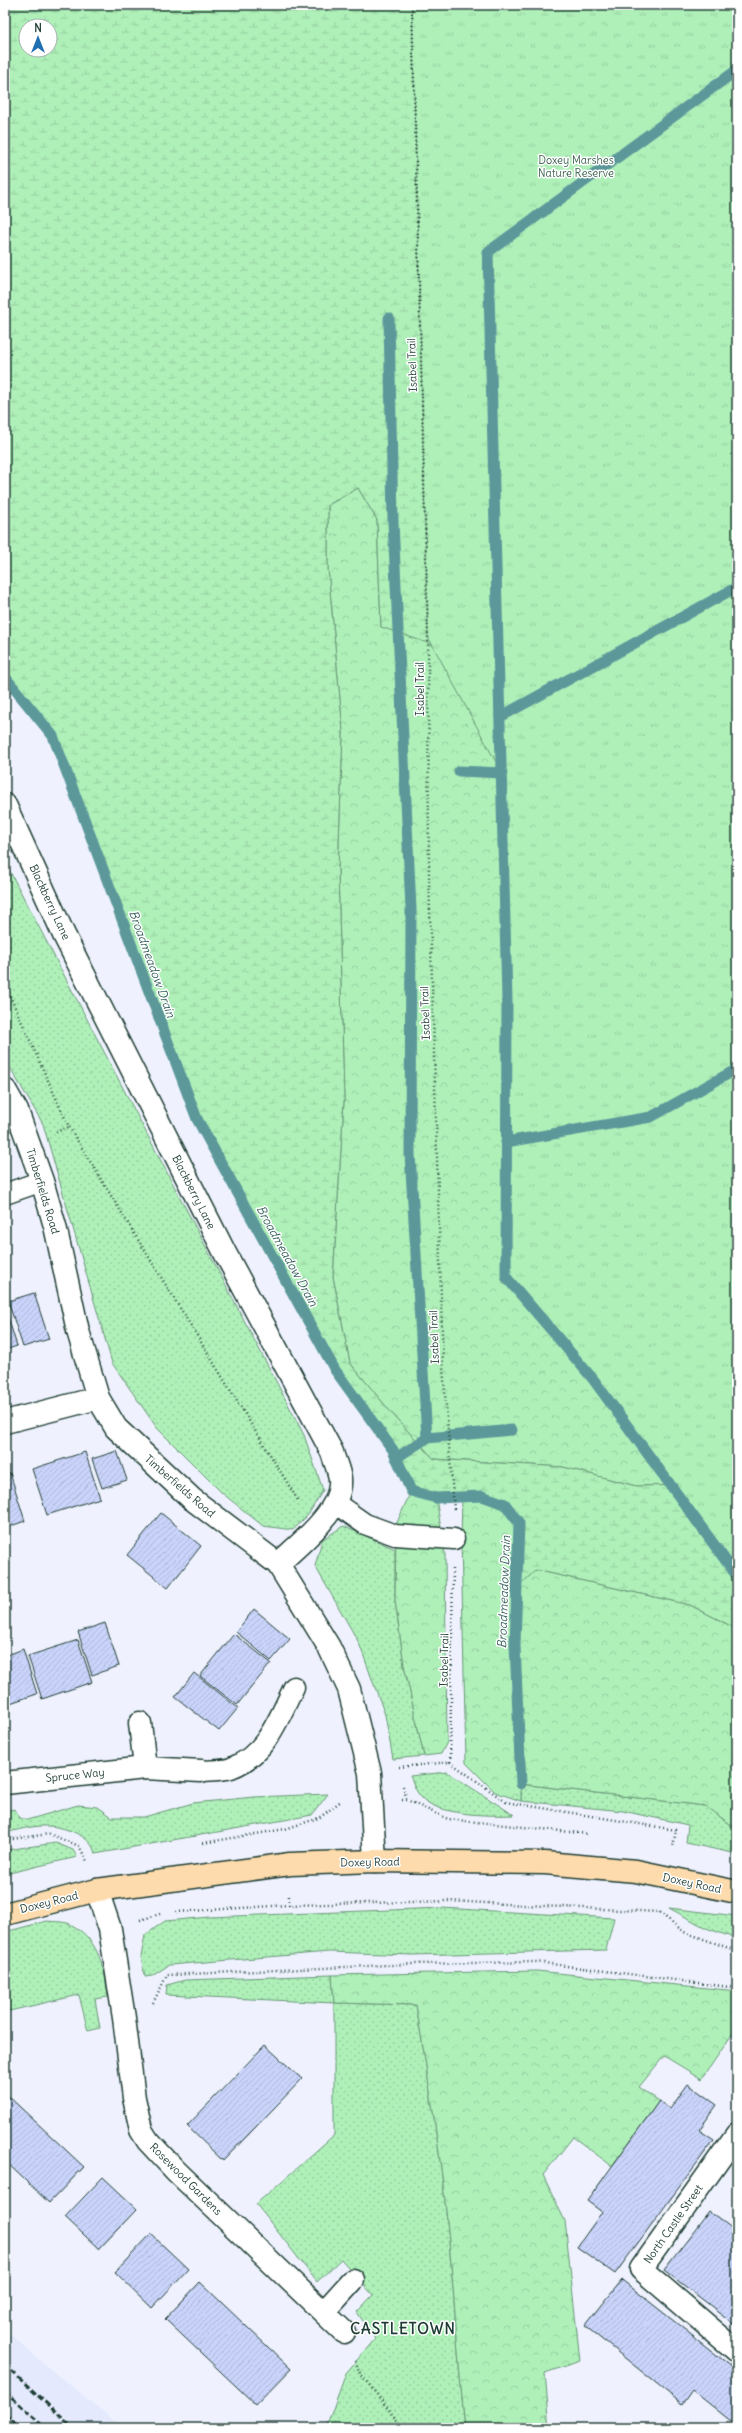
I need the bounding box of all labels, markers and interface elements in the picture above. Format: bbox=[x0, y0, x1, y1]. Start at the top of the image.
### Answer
north arrow bbox=[18, 18, 58, 58]
text: N bbox=[34, 21, 42, 35]
park label: Doxey Marshes Nature Reserve bbox=[538, 153, 614, 180]
street label: Isabel Trail bbox=[404, 338, 420, 392]
street label: Isabel Trail bbox=[413, 662, 427, 716]
street label: Blackberry Lane bbox=[26, 862, 74, 942]
water label: Broadmeadow Drain bbox=[126, 908, 179, 1020]
street label: Isabel Trail bbox=[417, 986, 433, 1040]
street label: Timberfields Road bbox=[23, 1147, 63, 1236]
street label: Blackberry Lane bbox=[169, 1153, 219, 1232]
water label: Broadmeadow Drain bbox=[254, 1203, 322, 1310]
street label: Isabel Trail bbox=[426, 1310, 442, 1364]
street label: Timberfields Road bbox=[142, 1452, 218, 1521]
water label: Broadmeadow Drain bbox=[494, 1534, 513, 1649]
street label: Isabel Trail bbox=[437, 1633, 451, 1687]
street label: Spruce Way bbox=[45, 1765, 105, 1785]
street label: Doxey Road bbox=[340, 1854, 400, 1870]
street label: Doxey Road bbox=[661, 1870, 723, 1896]
street label: Doxey Road bbox=[18, 1888, 80, 1916]
street label: Rosewood Gardens bbox=[147, 2140, 225, 2218]
street label: North Castle Street bbox=[640, 2182, 706, 2266]
district label: CASTLETOWN bbox=[350, 2319, 456, 2338]

